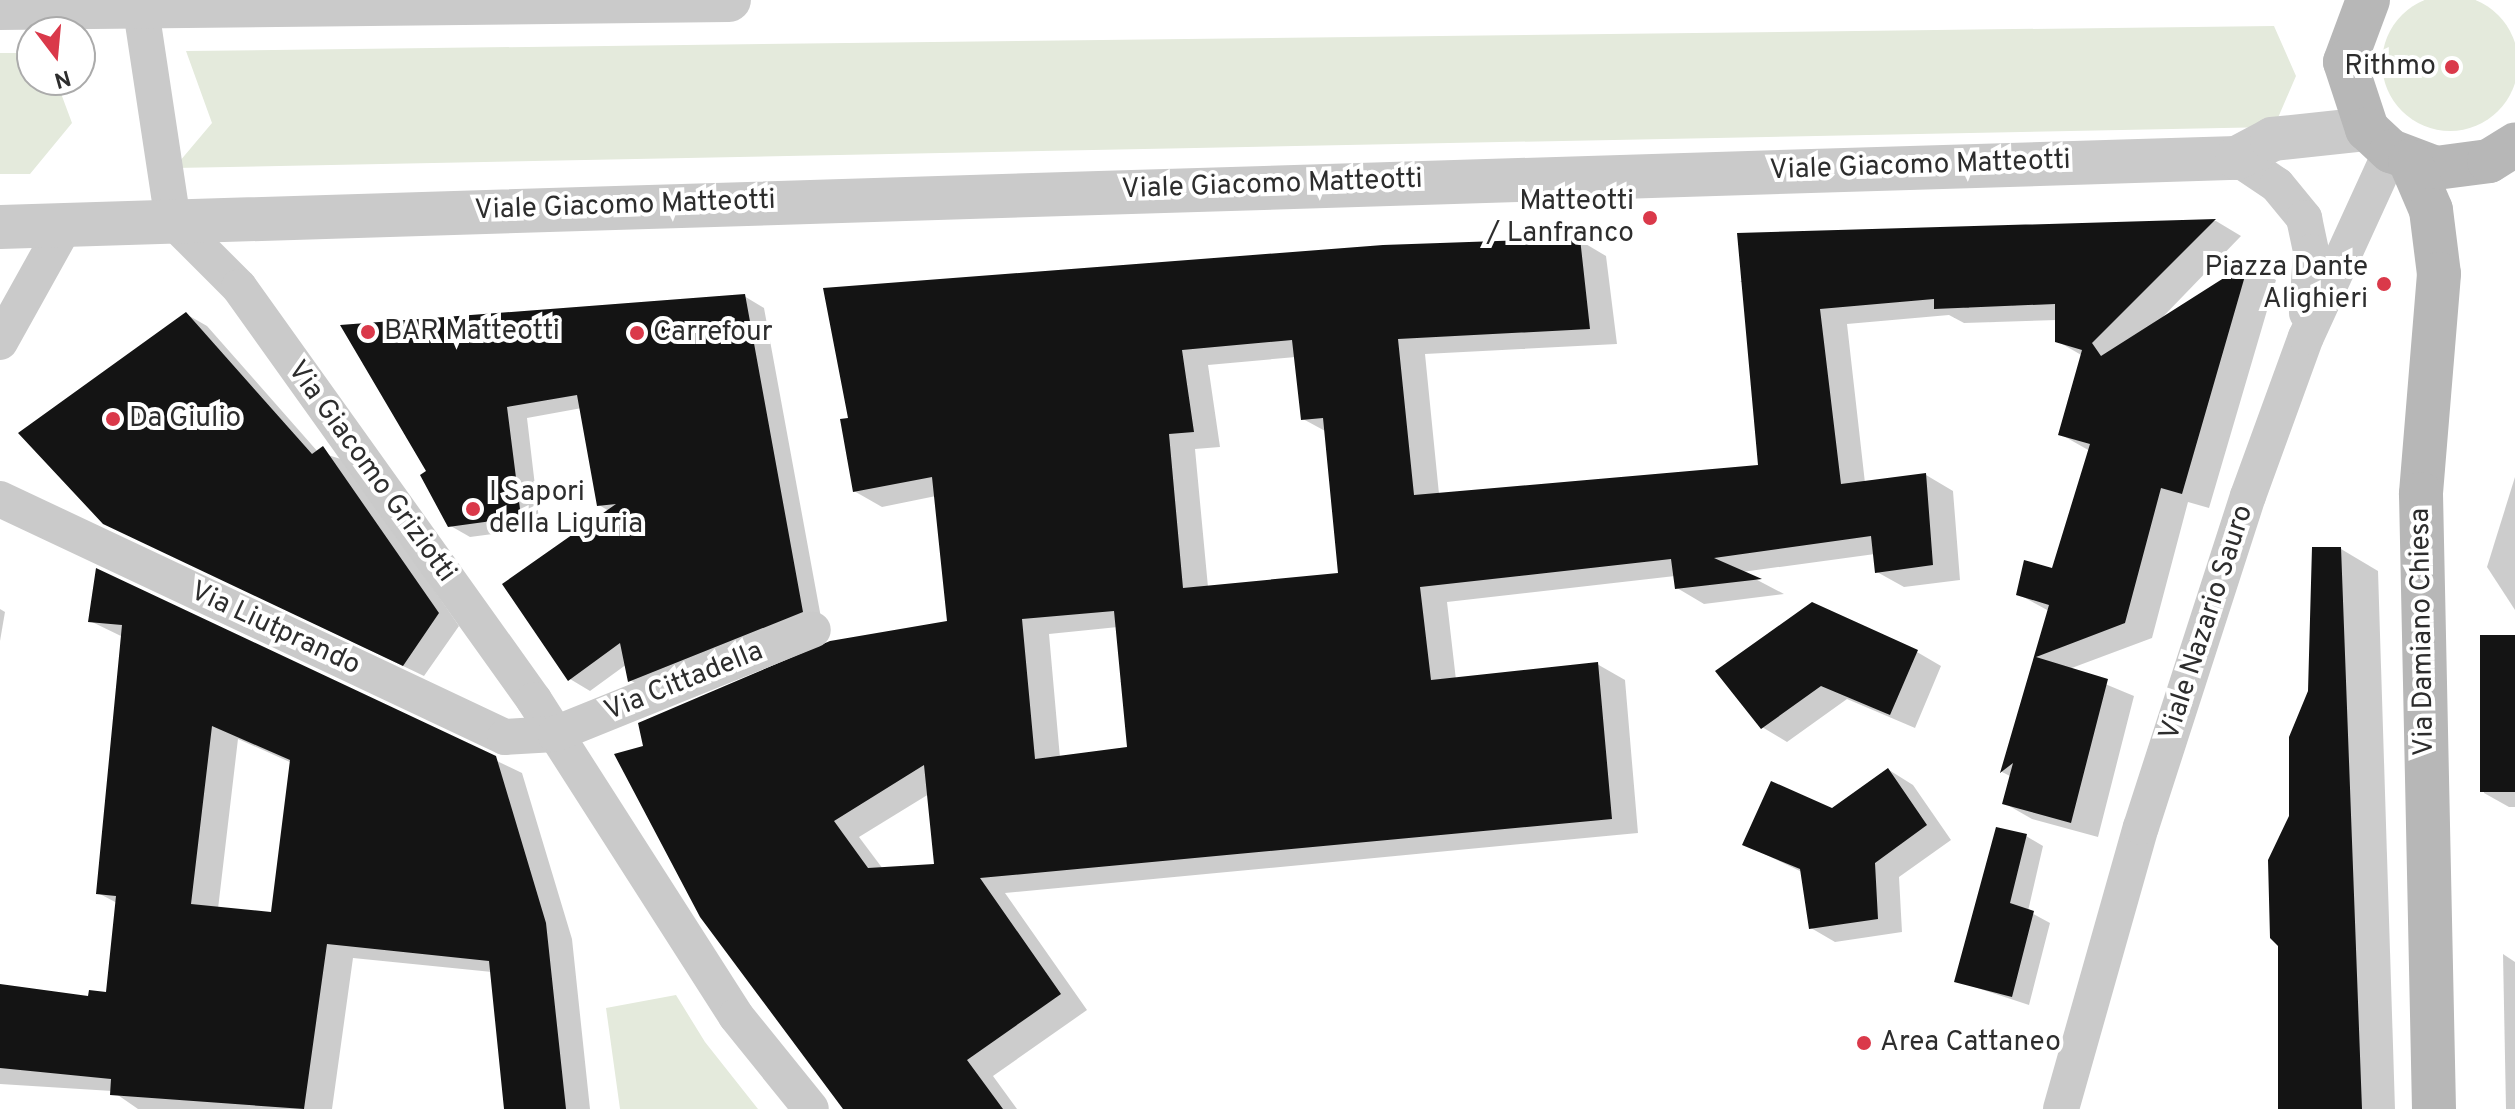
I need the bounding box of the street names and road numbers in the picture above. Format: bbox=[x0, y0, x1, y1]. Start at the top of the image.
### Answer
street label: Viale Giacomo Matteotti bbox=[1769, 144, 2071, 188]
street label: Viale Giacomo Matteotti bbox=[1121, 163, 1423, 207]
street label: Viale Giacomo Matteotti bbox=[474, 184, 776, 228]
street label: Via Giacomo Griziotti bbox=[279, 355, 463, 589]
street label: Viale Nazario Sauro bbox=[2153, 501, 2261, 745]
street label: Via Damiano Chiesa bbox=[2404, 508, 2442, 756]
street label: Via Liutprando bbox=[185, 575, 365, 683]
street label: Via Cittadella bbox=[600, 635, 768, 729]

